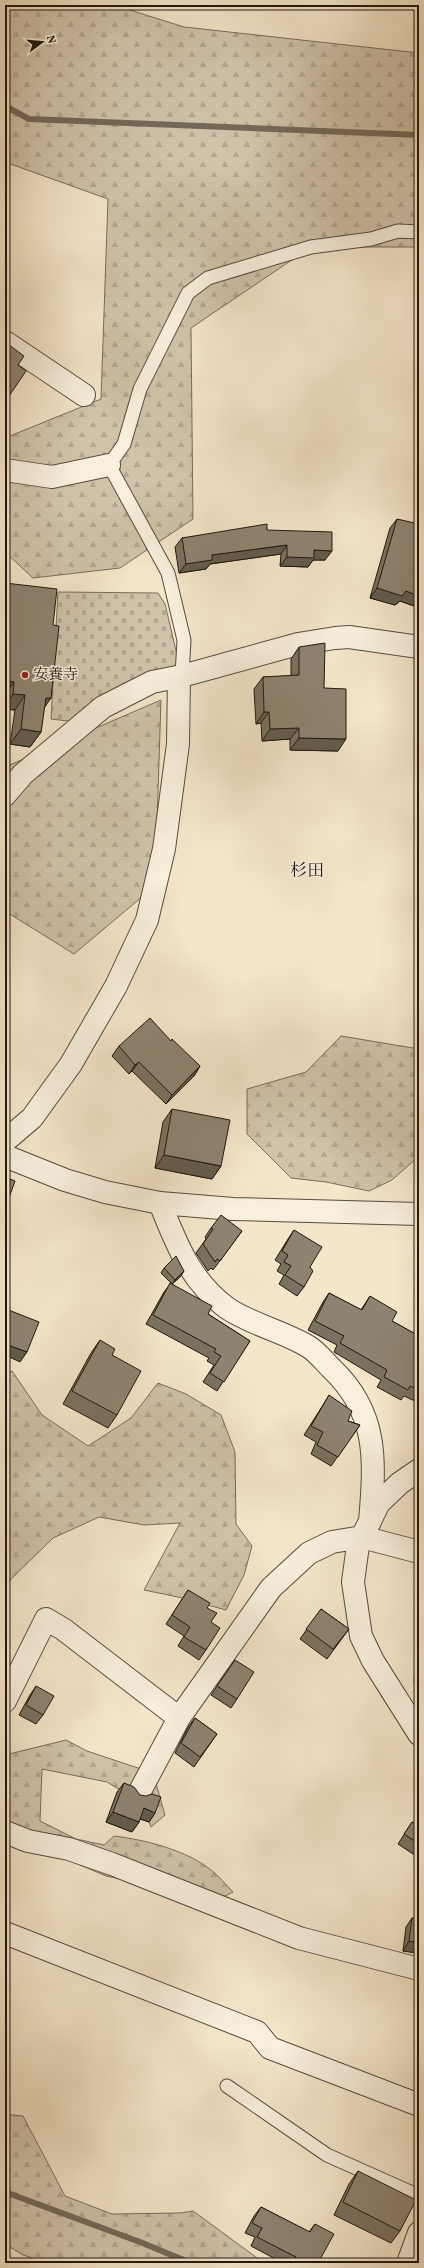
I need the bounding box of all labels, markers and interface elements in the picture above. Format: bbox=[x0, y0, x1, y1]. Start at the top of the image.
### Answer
north arrow bbox=[22, 22, 62, 62]
text: N bbox=[42, 34, 58, 46]
place label: 安養寺 bbox=[33, 665, 78, 686]
marker: 安養寺 bbox=[20, 670, 30, 680]
district label: 杉田 bbox=[290, 860, 324, 883]

